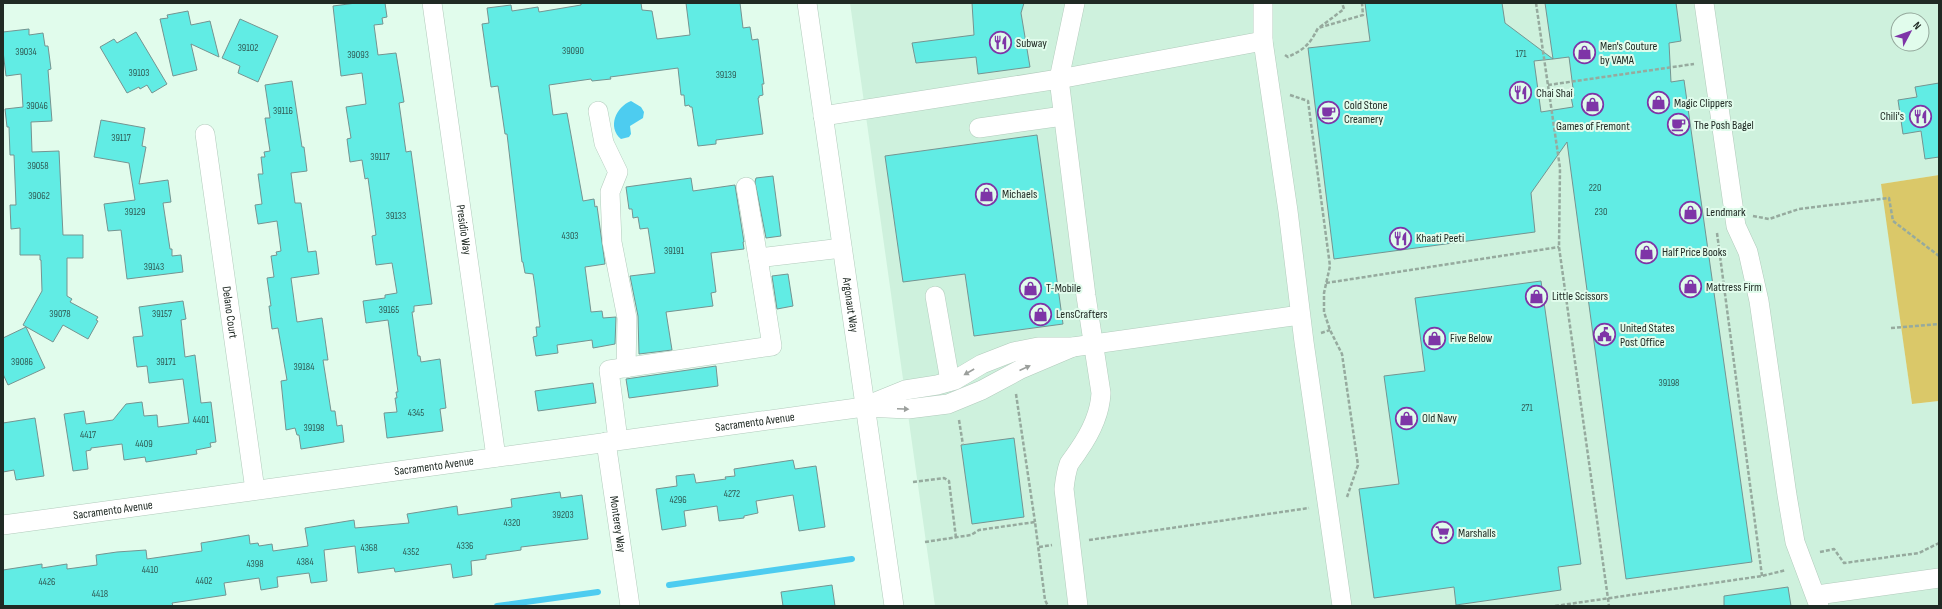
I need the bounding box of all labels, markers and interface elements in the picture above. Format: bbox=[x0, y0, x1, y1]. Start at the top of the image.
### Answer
north arrow bbox=[1890, 12, 1930, 52]
text: N bbox=[1910, 19, 1924, 32]
restaurant icon: Subway bbox=[988, 30, 1014, 56]
place label: Subway bbox=[1016, 36, 1047, 51]
place label: Men's Couture by VAMA bbox=[1600, 39, 1657, 68]
shop icon: Men's Couture by VAMA bbox=[1572, 40, 1598, 66]
house number: 39102 bbox=[238, 42, 258, 54]
house number: 39090 bbox=[562, 45, 584, 57]
house number: 39034 bbox=[15, 46, 37, 58]
house number: 171 bbox=[1515, 48, 1527, 60]
house number: 39093 bbox=[347, 49, 369, 61]
house number: 39103 bbox=[129, 67, 149, 79]
house number: 39139 bbox=[716, 69, 736, 81]
restaurant icon: Chai Shai bbox=[1507, 80, 1533, 106]
place label: Chai Shai bbox=[1536, 86, 1573, 101]
shop icon: Magic Clippers bbox=[1646, 90, 1672, 116]
shop icon: Games of Fremont bbox=[1580, 92, 1606, 118]
place label: Magic Clippers bbox=[1674, 96, 1732, 111]
place label: Cold Stone Creamery bbox=[1344, 98, 1388, 127]
cafe icon: Cold Stone Creamery bbox=[1315, 99, 1341, 125]
house number: 39046 bbox=[26, 100, 48, 112]
restaurant icon: Chili's bbox=[1907, 103, 1933, 129]
house number: 39116 bbox=[273, 105, 293, 117]
place label: Chili's bbox=[1880, 109, 1904, 124]
cafe icon: The Posh Bagel bbox=[1666, 112, 1692, 138]
place label: The Posh Bagel bbox=[1694, 118, 1754, 133]
place label: Games of Fremont bbox=[1556, 119, 1630, 134]
house number: 39117 bbox=[111, 132, 131, 144]
house number: 39117 bbox=[370, 151, 390, 163]
house number: 39058 bbox=[27, 160, 49, 172]
shop icon: Michaels bbox=[973, 181, 999, 207]
house number: 220 bbox=[1589, 182, 1601, 194]
place label: Michaels bbox=[1002, 187, 1037, 202]
house number: 39062 bbox=[28, 190, 50, 202]
shop icon: Lendmark bbox=[1678, 199, 1704, 225]
street label: Presidio Way bbox=[453, 204, 474, 256]
place label: Lendmark bbox=[1706, 205, 1746, 220]
house number: 39129 bbox=[125, 206, 145, 218]
house number: 230 bbox=[1595, 206, 1607, 218]
house number: 39133 bbox=[386, 210, 406, 222]
restaurant icon: Khaati Peeti bbox=[1388, 225, 1414, 251]
house number: 4303 bbox=[561, 230, 579, 242]
place label: Khaati Peeti bbox=[1416, 231, 1464, 246]
shop icon: Half Price Books bbox=[1634, 239, 1660, 265]
house number: 39191 bbox=[664, 245, 685, 257]
place label: Half Price Books bbox=[1662, 245, 1727, 260]
house number: 39143 bbox=[144, 261, 164, 273]
shop icon: Mattress Firm bbox=[1678, 274, 1704, 300]
shop icon: T-Mobile bbox=[1018, 275, 1044, 301]
street label: Argonaut Way bbox=[839, 276, 861, 334]
place label: Mattress Firm bbox=[1706, 280, 1762, 295]
place label: T-Mobile bbox=[1046, 281, 1081, 296]
shop icon: Little Scissors bbox=[1524, 283, 1550, 309]
street label: Delano Court bbox=[218, 285, 241, 340]
place label: Little Scissors bbox=[1552, 289, 1608, 304]
shop icon: LensCrafters bbox=[1027, 301, 1053, 327]
house number: 39165 bbox=[379, 304, 399, 316]
place label: LensCrafters bbox=[1056, 307, 1108, 322]
house number: 39078 bbox=[49, 308, 71, 320]
house number: 39157 bbox=[152, 308, 172, 320]
place label: United States Post Office bbox=[1620, 321, 1675, 350]
public building icon: United States Post Office bbox=[1592, 322, 1618, 348]
shop icon: Five Below bbox=[1421, 325, 1447, 351]
place label: Five Below bbox=[1450, 331, 1493, 346]
house number: 39086 bbox=[11, 356, 33, 368]
house number: 39171 bbox=[156, 356, 176, 368]
house number: 39184 bbox=[294, 361, 314, 373]
one-way arrow bbox=[1019, 365, 1030, 371]
one-way arrow bbox=[963, 369, 975, 376]
house number: 39198 bbox=[1659, 377, 1679, 389]
house number: 271 bbox=[1521, 402, 1533, 414]
shop icon: Old Navy bbox=[1393, 405, 1419, 431]
one-way arrow bbox=[897, 406, 910, 412]
house number: 4345 bbox=[408, 407, 424, 419]
street label: Sacramento Avenue bbox=[714, 410, 796, 435]
place label: Old Navy bbox=[1422, 411, 1457, 426]
house number: 4401 bbox=[193, 414, 210, 426]
house number: 39198 bbox=[304, 422, 324, 434]
house number: 4417 bbox=[80, 429, 96, 441]
house number: 4409 bbox=[135, 438, 153, 450]
street label: Sacramento Avenue bbox=[393, 454, 475, 479]
house number: 4272 bbox=[724, 488, 740, 500]
house number: 4296 bbox=[669, 494, 687, 506]
street label: Monterey Way bbox=[606, 495, 629, 554]
street label: Sacramento Avenue bbox=[72, 498, 154, 523]
house number: 39203 bbox=[552, 509, 574, 521]
house number: 4320 bbox=[504, 517, 521, 529]
supermarket icon: Marshalls bbox=[1430, 520, 1456, 546]
place label: Marshalls bbox=[1458, 526, 1496, 541]
house number: 4336 bbox=[457, 540, 473, 552]
house number: 4368 bbox=[360, 542, 378, 554]
house number: 4352 bbox=[403, 546, 419, 558]
house number: 4384 bbox=[296, 556, 314, 568]
house number: 4398 bbox=[246, 558, 264, 570]
house number: 4410 bbox=[142, 564, 158, 576]
house number: 4402 bbox=[196, 575, 212, 587]
house number: 4426 bbox=[39, 576, 55, 588]
house number: 4418 bbox=[92, 588, 108, 600]

